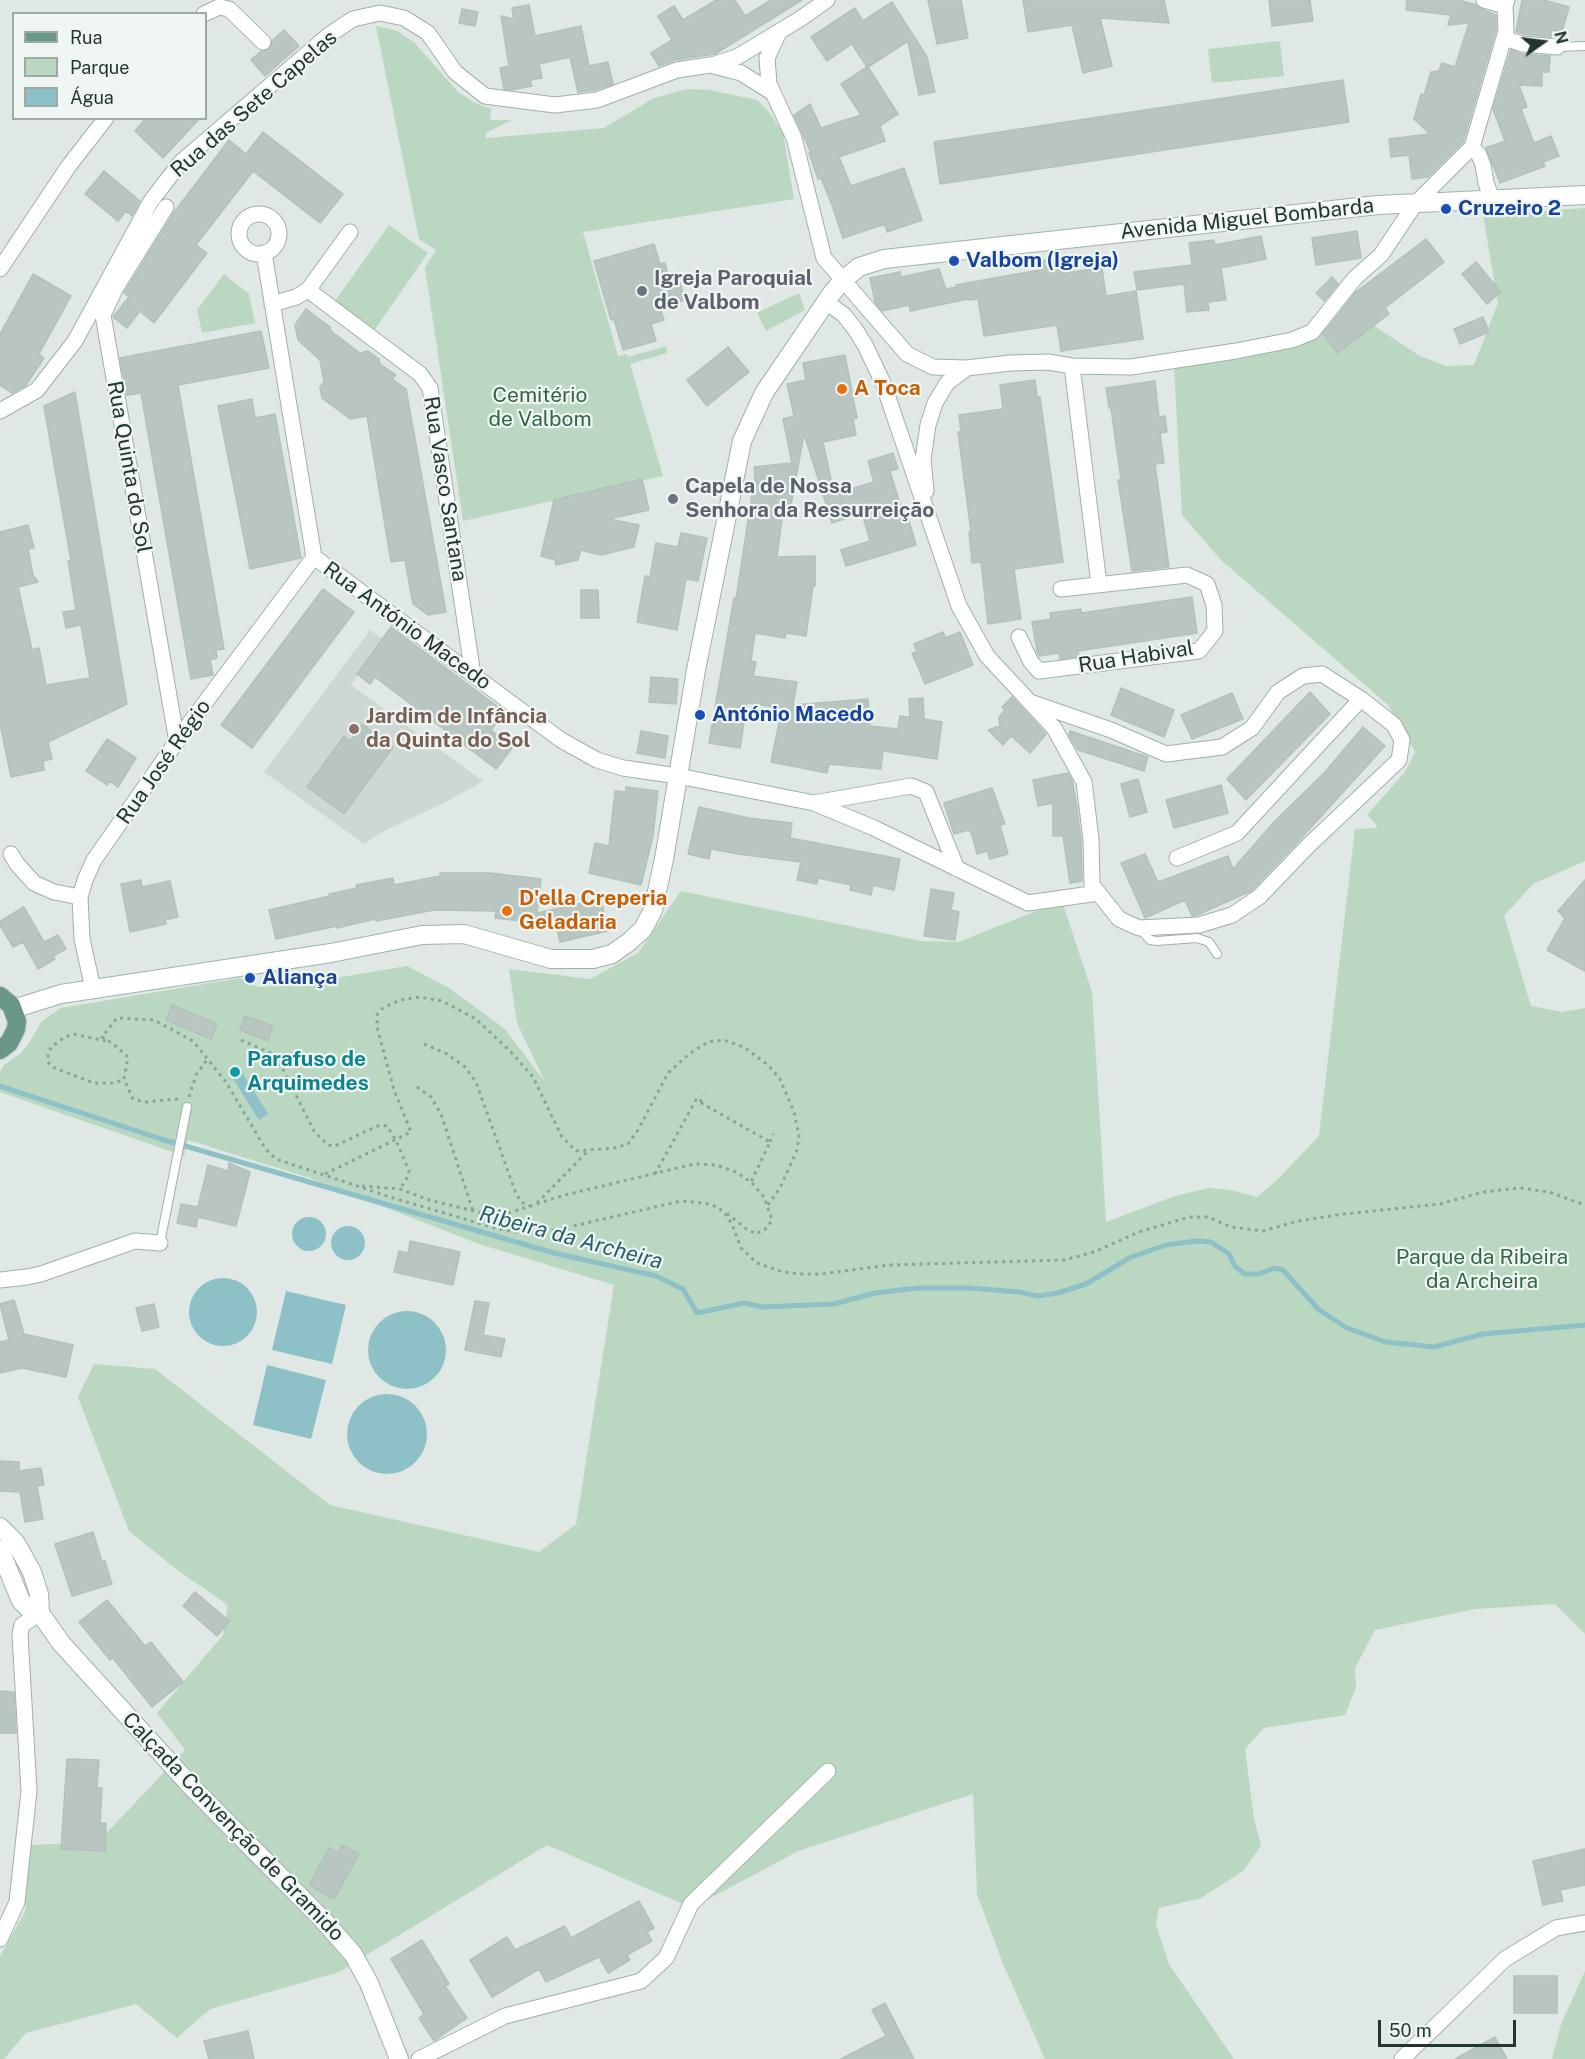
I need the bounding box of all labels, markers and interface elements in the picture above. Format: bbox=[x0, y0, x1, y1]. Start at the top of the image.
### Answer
legend bbox=[12, 12, 207, 120]
north arrow bbox=[1513, 12, 1573, 72]
street label: Rua das Sete Capelas bbox=[166, 25, 342, 183]
text: Rua bbox=[70, 27, 102, 48]
text: N bbox=[1550, 29, 1572, 46]
text: Parque bbox=[70, 57, 130, 78]
text: Água bbox=[70, 87, 114, 108]
street label: Avenida Miguel Bombarda bbox=[1119, 193, 1375, 245]
place label: Cruzeiro 2 bbox=[1458, 196, 1561, 222]
marker: Cruzeiro 2 bbox=[1439, 202, 1453, 216]
place label: Valbom (Igreja) bbox=[966, 248, 1119, 274]
marker: Valbom (Igreja) bbox=[947, 254, 961, 268]
place label: Igreja Paroquial de Valbom bbox=[654, 266, 813, 316]
marker: Igreja Paroquial de Valbom bbox=[635, 284, 649, 298]
place label: A Toca bbox=[854, 376, 921, 402]
street label: Rua Quinta do Sol bbox=[101, 379, 157, 555]
marker: A Toca bbox=[835, 382, 849, 396]
park label: Cemitério de Valbom bbox=[488, 383, 592, 433]
street label: Rua Vasco Santana bbox=[418, 395, 472, 583]
place label: Capela de Nossa Senhora da Ressurreição bbox=[685, 474, 934, 524]
marker: Capela de Nossa Senhora da Ressurreição bbox=[666, 492, 680, 506]
street label: Rua António Macedo bbox=[318, 557, 496, 695]
street label: Rua Habival bbox=[1076, 635, 1196, 679]
street label: Rua José Régio bbox=[112, 695, 216, 829]
place label: António Macedo bbox=[712, 702, 874, 728]
place label: Jardim de Infância da Quinta do Sol bbox=[366, 704, 547, 754]
marker: António Macedo bbox=[693, 708, 707, 722]
marker: Jardim de Infância da Quinta do Sol bbox=[347, 722, 361, 736]
place label: D'ella Creperia Geladaria bbox=[519, 886, 667, 936]
marker: D'ella Creperia Geladaria bbox=[500, 904, 514, 918]
place label: Aliança bbox=[262, 965, 337, 991]
marker: Aliança bbox=[243, 971, 257, 985]
place label: Parafuso de Arquimedes bbox=[247, 1047, 369, 1097]
marker: Parafuso de Arquimedes bbox=[228, 1065, 242, 1079]
water label: Ribeira da Archeira bbox=[476, 1201, 666, 1275]
park label: Parque da Ribeira da Archeira bbox=[1396, 1245, 1568, 1295]
street label: Calçada Convenção de Gramido bbox=[117, 1707, 349, 1947]
scale bar bbox=[1381, 2008, 1519, 2046]
text: 50 m bbox=[1389, 2020, 1432, 2041]

